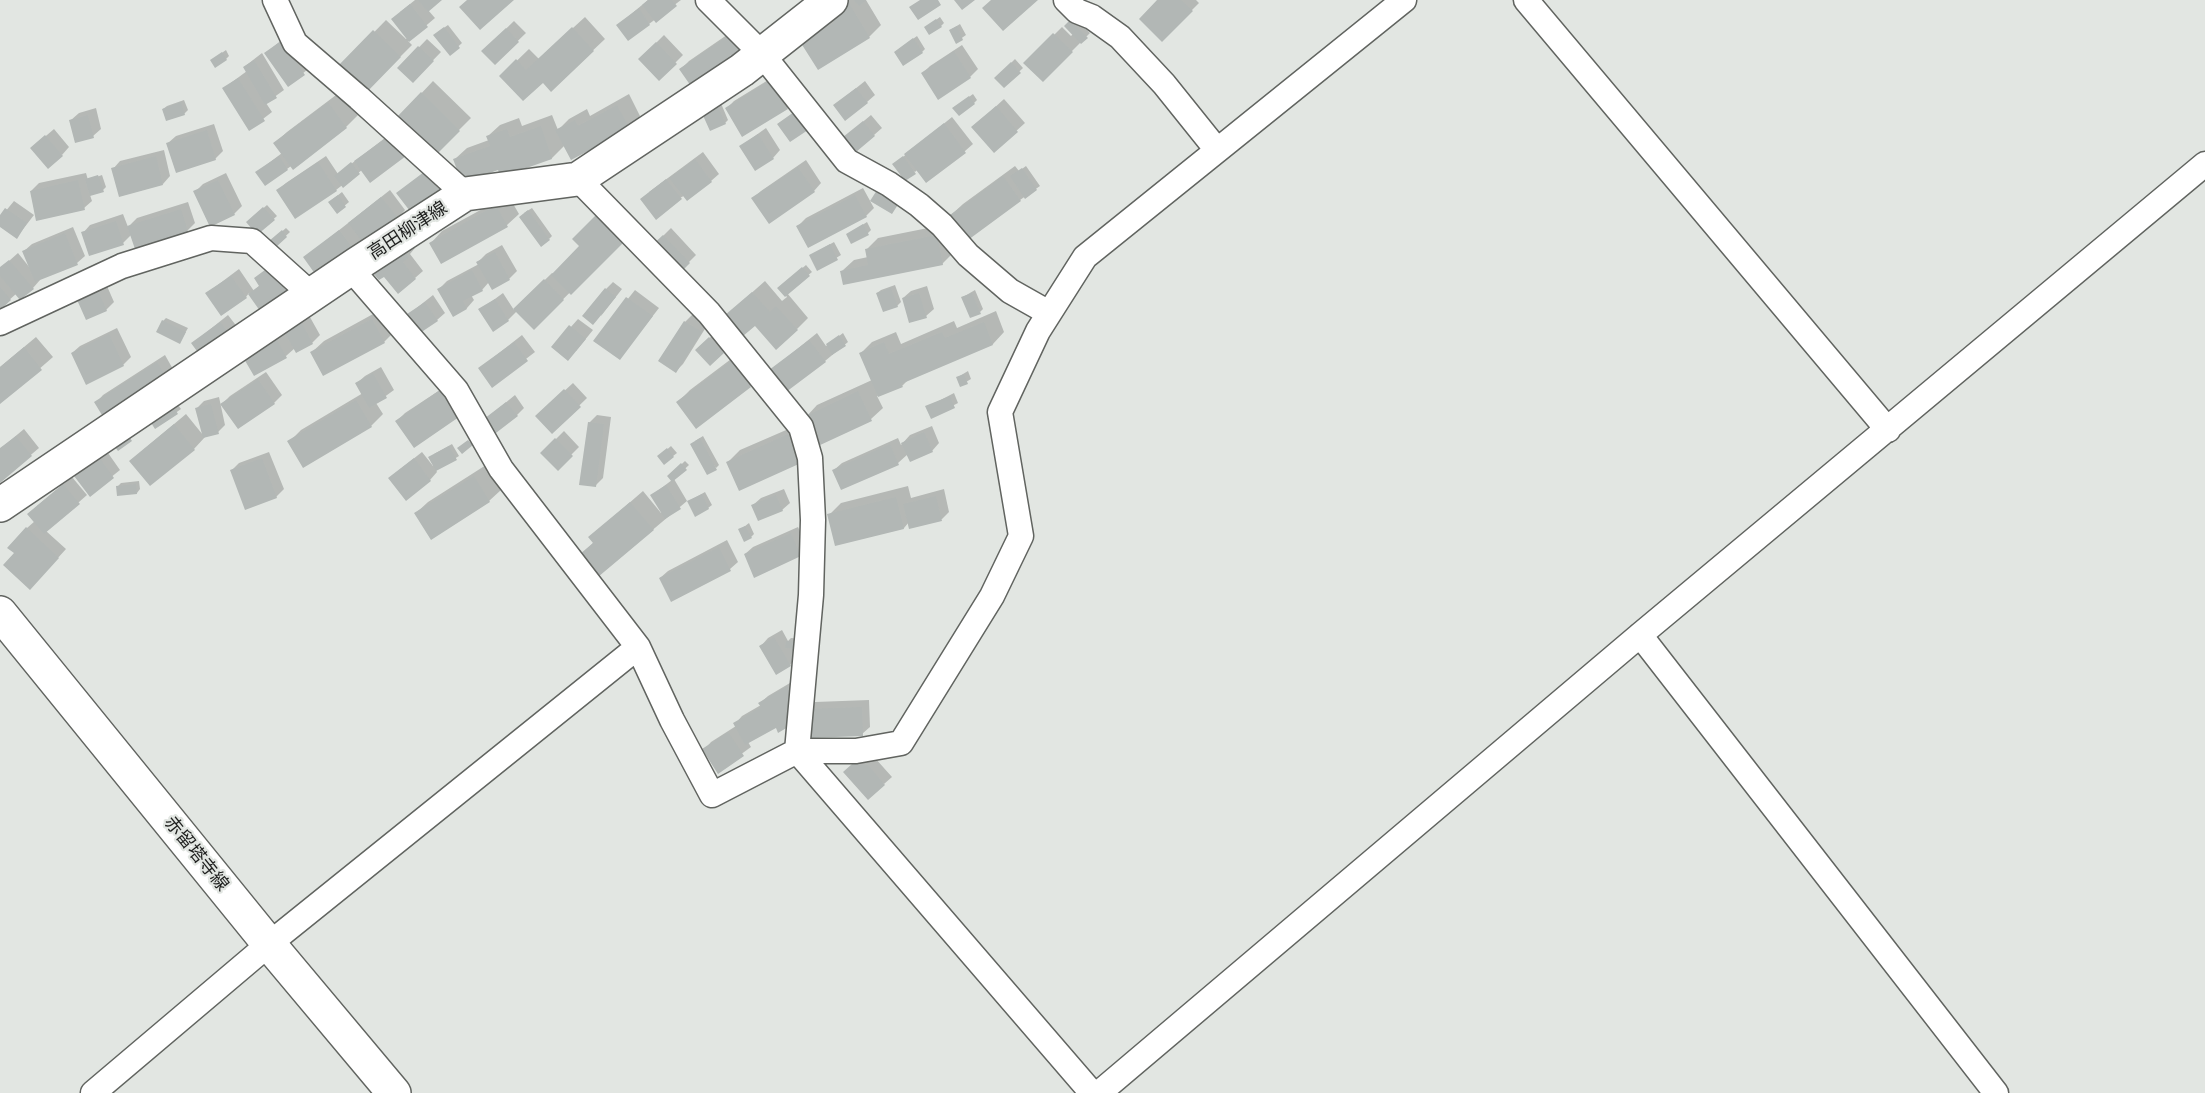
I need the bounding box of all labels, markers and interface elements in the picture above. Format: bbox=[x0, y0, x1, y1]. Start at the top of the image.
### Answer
street label: 高田柳津線 bbox=[364, 197, 452, 265]
street label: 赤留塔寺線 bbox=[159, 812, 233, 896]

